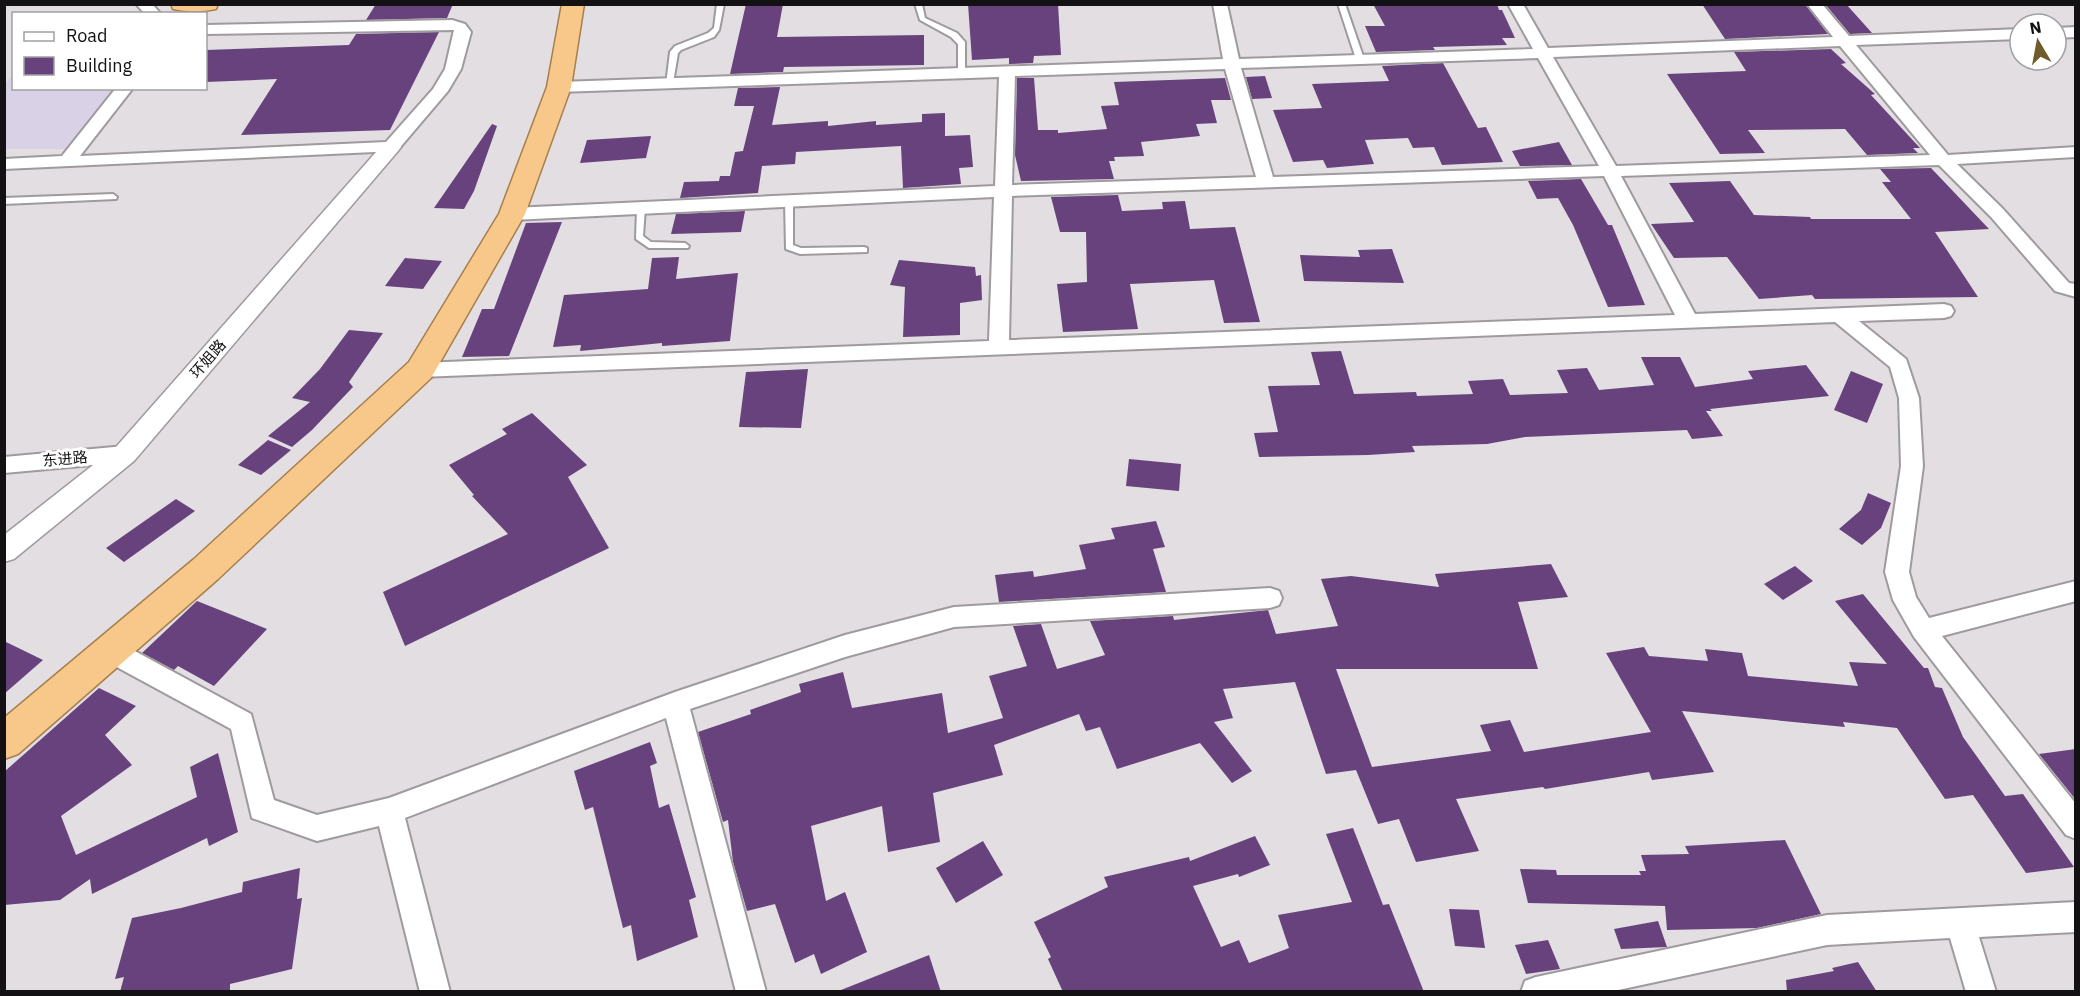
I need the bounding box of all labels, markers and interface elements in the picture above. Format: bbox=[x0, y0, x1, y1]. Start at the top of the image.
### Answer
legend bbox=[12, 12, 207, 90]
north arrow bbox=[2008, 12, 2068, 72]
text: N bbox=[2028, 16, 2043, 38]
text: Road bbox=[66, 24, 107, 47]
text: Building bbox=[66, 54, 133, 77]
street label: 环姐路 bbox=[186, 335, 230, 382]
street label: 东进路 bbox=[42, 447, 88, 470]

